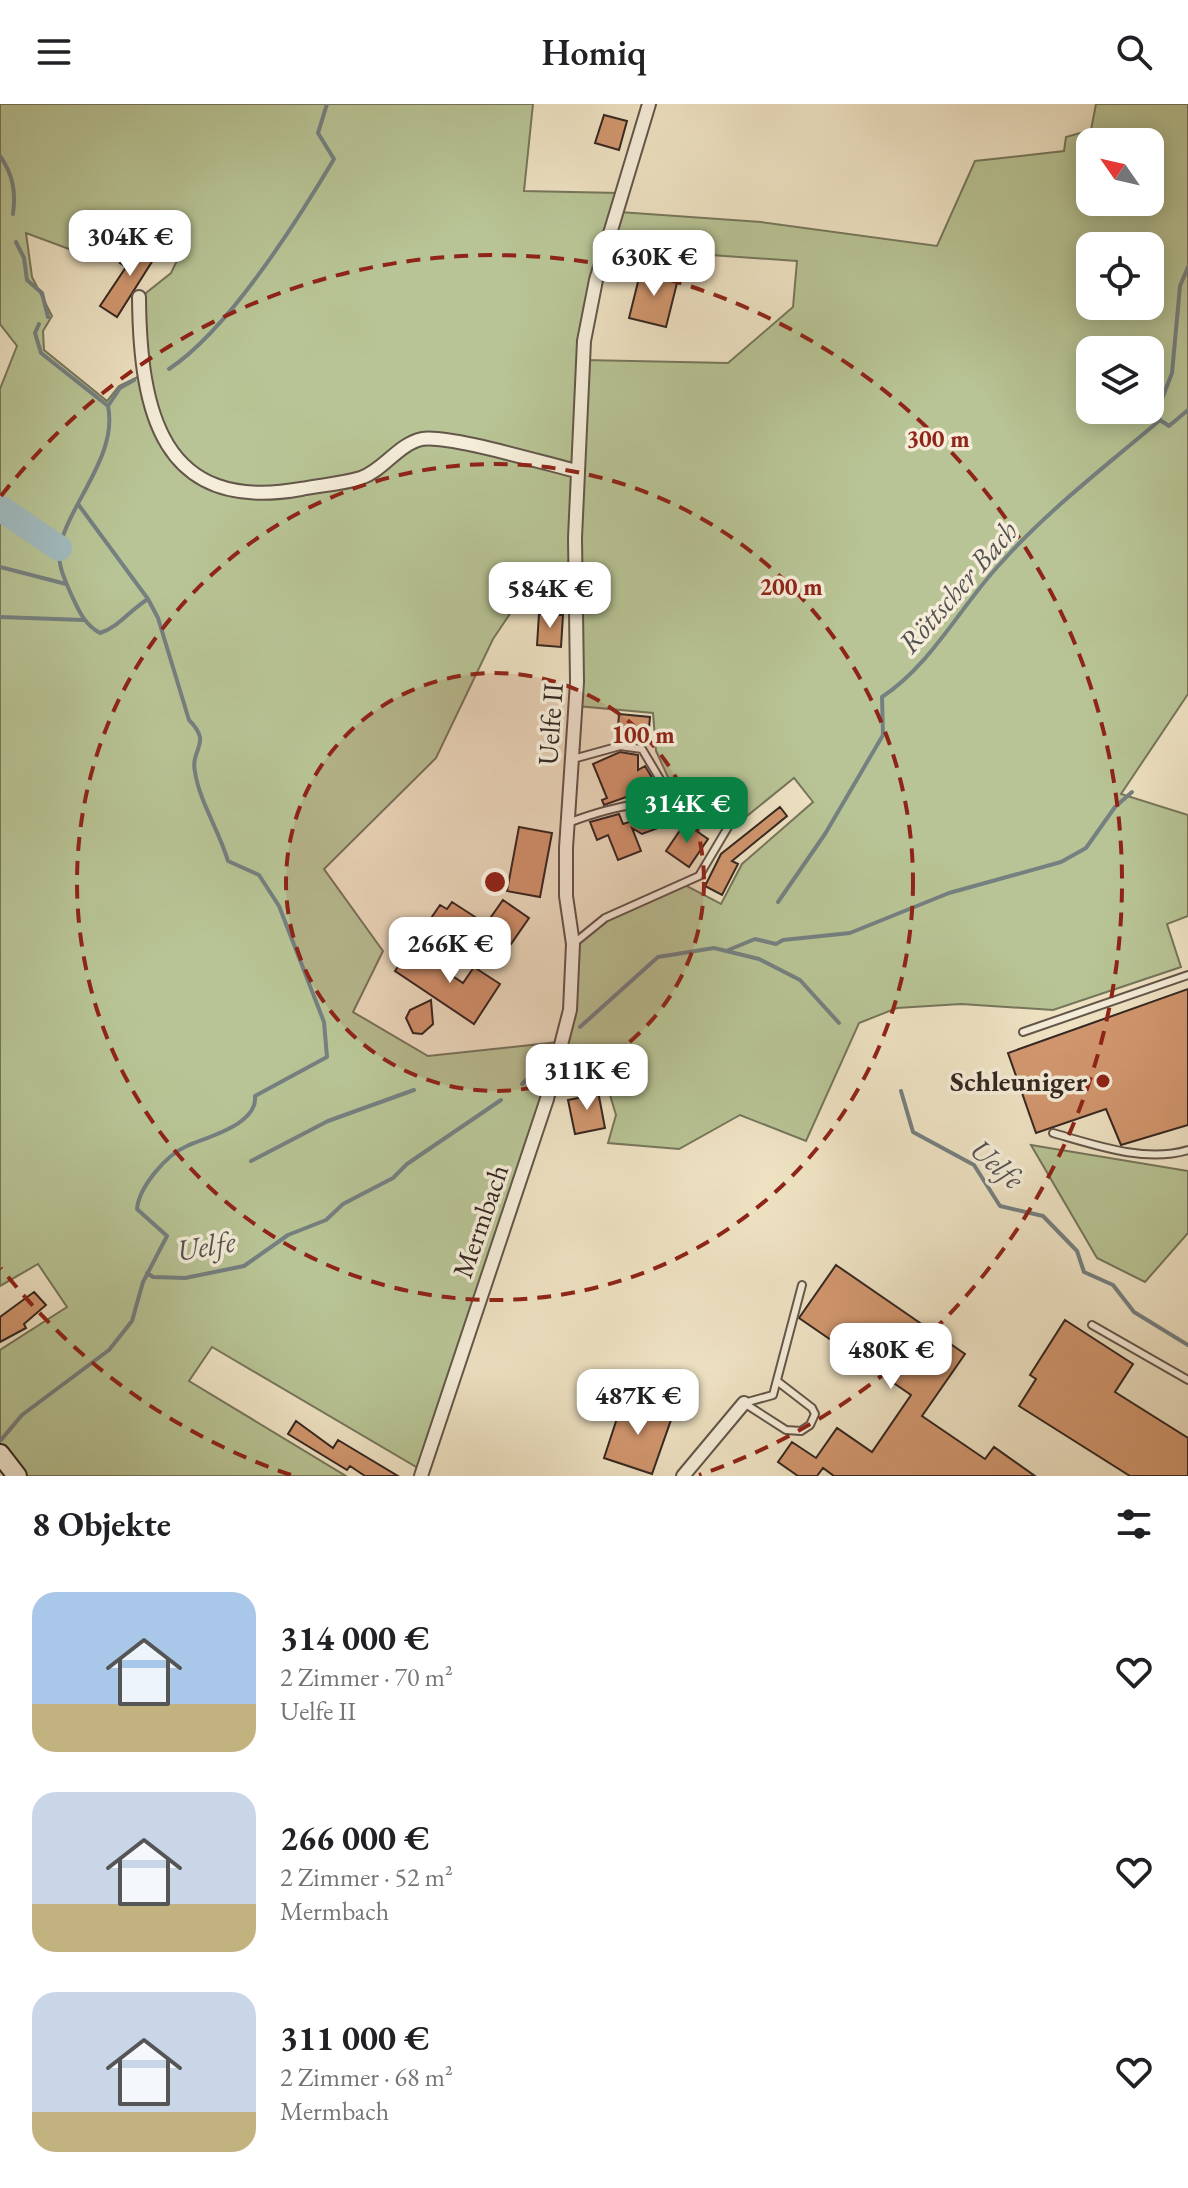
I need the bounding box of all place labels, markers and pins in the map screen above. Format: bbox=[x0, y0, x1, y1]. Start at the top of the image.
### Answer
pin: 304K € bbox=[65, 210, 195, 278]
pin: 630K € bbox=[589, 230, 719, 298]
pin: 584K € bbox=[485, 562, 615, 630]
pin: 314K € bbox=[622, 777, 752, 845]
centre of rings bbox=[481, 868, 509, 896]
pin: 266K € bbox=[385, 917, 515, 985]
pin: 311K € bbox=[522, 1044, 652, 1112]
place label: Schleuniger bbox=[950, 1063, 1087, 1099]
marker: Schleuniger bbox=[1094, 1072, 1112, 1090]
pin: 480K € bbox=[826, 1323, 956, 1391]
pin: 487K € bbox=[573, 1369, 703, 1437]

